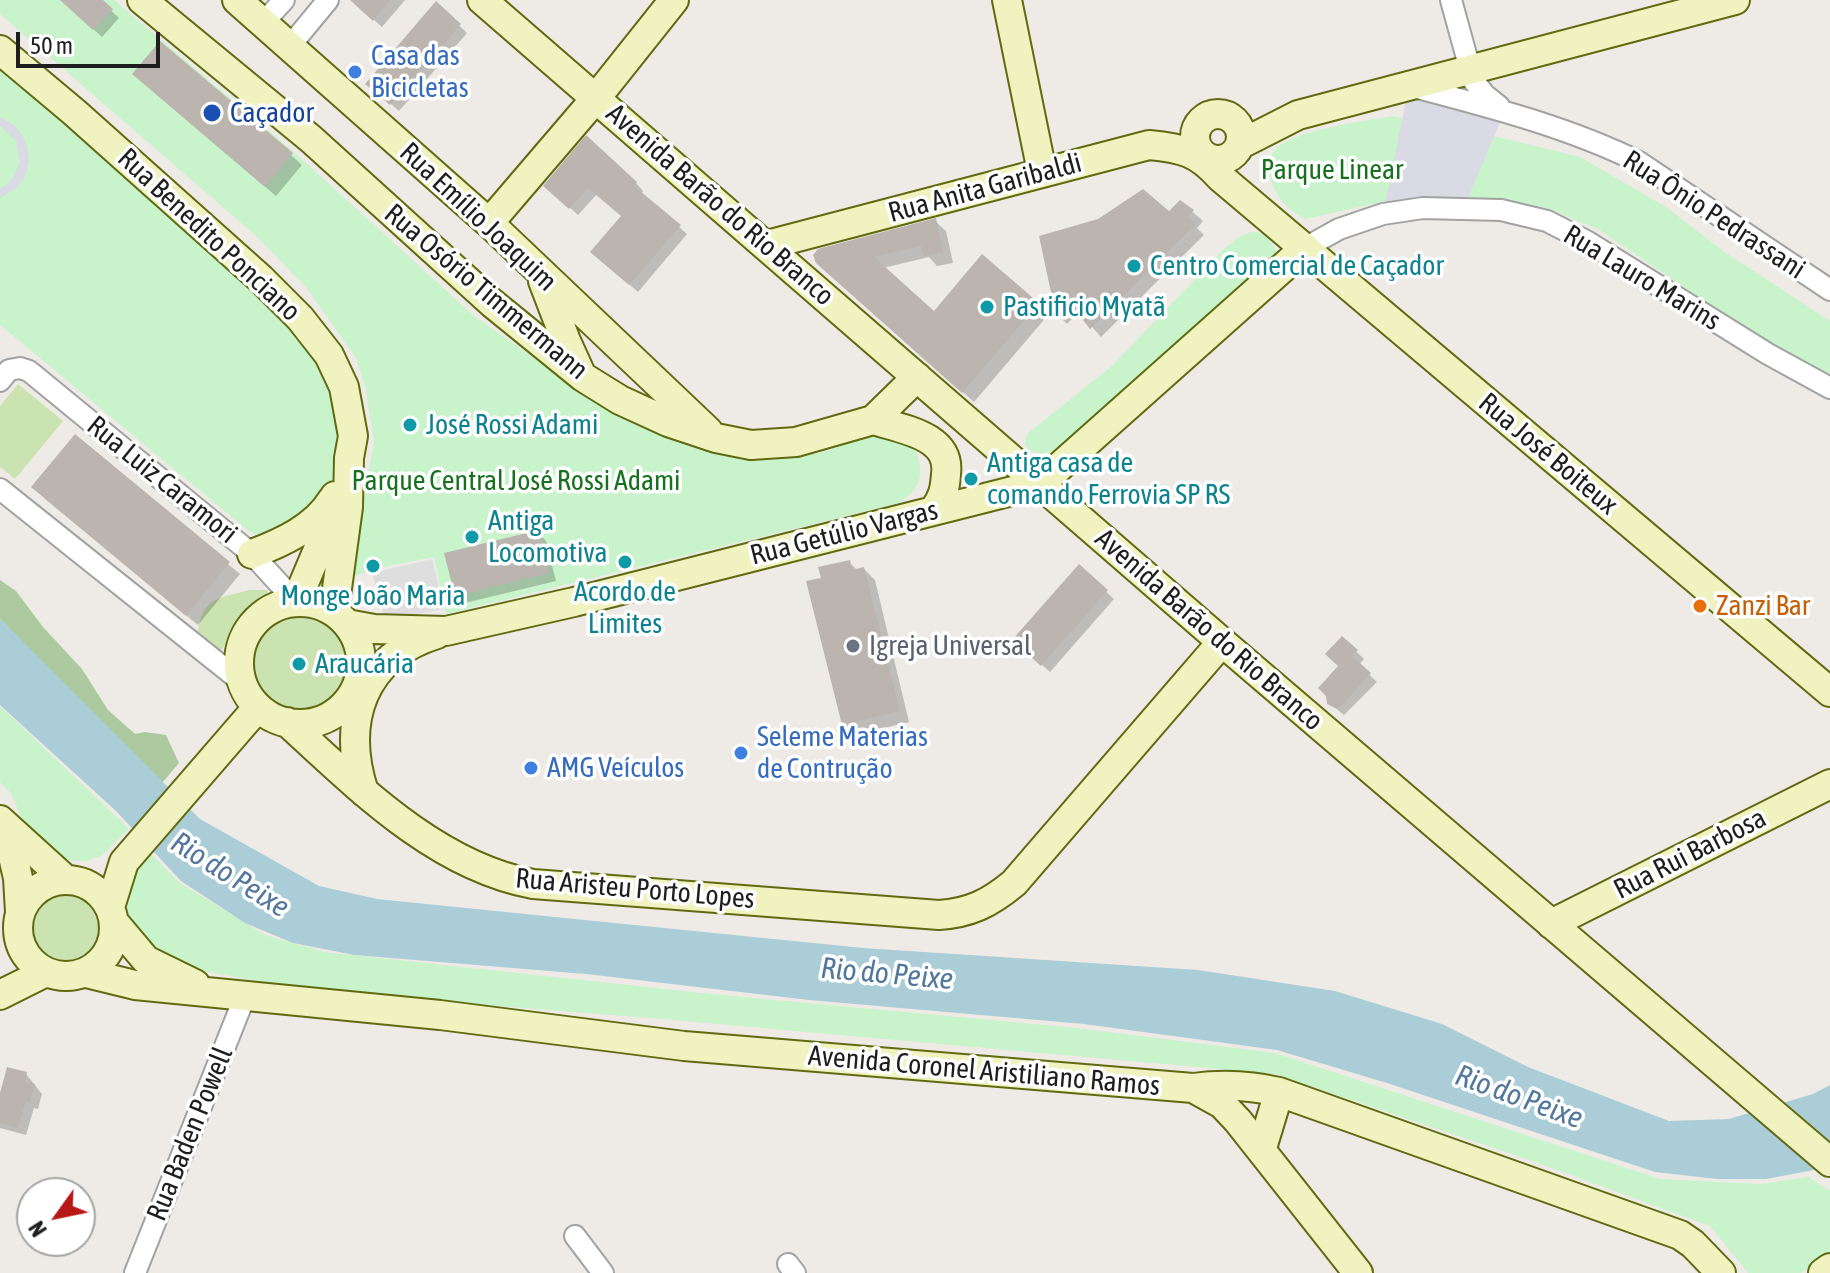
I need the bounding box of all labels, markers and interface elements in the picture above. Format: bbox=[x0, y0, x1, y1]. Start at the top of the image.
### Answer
scale bar bbox=[20, 16, 164, 66]
text: 50 m bbox=[30, 32, 73, 59]
place label: Casa das Bicicletas bbox=[371, 39, 469, 105]
marker: Casa das Bicicletas bbox=[346, 63, 364, 81]
place label: Caçador bbox=[230, 96, 314, 130]
street label: Avenida Barão do Rio Branco bbox=[599, 97, 841, 313]
marker: Caçador bbox=[201, 102, 223, 124]
street label: Rua Emílio Joaquim bbox=[393, 136, 563, 298]
street label: Rua Benedito Ponciano bbox=[111, 142, 307, 328]
street label: Rua Ônio Pedrassani bbox=[1617, 144, 1811, 286]
street label: Rua Anita Garibaldi bbox=[885, 146, 1085, 230]
park label: Parque Linear bbox=[1261, 153, 1403, 187]
street label: Rua Osório Timmermann bbox=[377, 197, 595, 387]
street label: Rua Lauro Marins bbox=[1558, 218, 1726, 338]
place label: Centro Comercial de Caçador bbox=[1150, 249, 1444, 283]
marker: Centro Comercial de Caçador bbox=[1125, 257, 1143, 275]
place label: Pastificio Myatã bbox=[1003, 290, 1166, 324]
marker: Pastificio Myatã bbox=[978, 298, 996, 316]
street label: Rua José Boiteux bbox=[1472, 386, 1624, 522]
place label: José Rossi Adami bbox=[426, 408, 598, 442]
street label: Rua Luiz Caramori bbox=[80, 409, 244, 551]
marker: José Rossi Adami bbox=[401, 416, 419, 434]
place label: Antiga casa de comando Ferrovia SP RS bbox=[987, 446, 1230, 512]
park label: Parque Central José Rossi Adami bbox=[351, 464, 681, 498]
marker: Antiga casa de comando Ferrovia SP RS bbox=[962, 470, 980, 488]
street label: Rua Getúlio Vargas bbox=[747, 493, 941, 573]
place label: Antiga Locomotiva bbox=[488, 504, 608, 570]
street label: Avenida Barão do Rio Branco bbox=[1088, 522, 1330, 738]
marker: Antiga Locomotiva bbox=[463, 528, 481, 546]
marker: Acordo de Limites bbox=[616, 553, 634, 571]
marker: Monge João Maria bbox=[364, 557, 382, 575]
place label: Acordo de Limites bbox=[574, 575, 676, 641]
place label: Monge João Maria bbox=[280, 579, 466, 613]
place label: Zanzi Bar bbox=[1716, 589, 1810, 623]
marker: Zanzi Bar bbox=[1691, 597, 1709, 615]
place label: Igreja Universal bbox=[869, 629, 1032, 663]
marker: Igreja Universal bbox=[844, 637, 862, 655]
place label: Araucária bbox=[315, 647, 414, 681]
marker: Araucária bbox=[290, 655, 308, 673]
place label: Seleme Materias de Contrução bbox=[757, 720, 928, 786]
marker: Seleme Materias de Contrução bbox=[732, 744, 750, 762]
place label: AMG Veículos bbox=[547, 751, 684, 785]
marker: AMG Veículos bbox=[522, 759, 540, 777]
street label: Rua Rui Barbosa bbox=[1608, 801, 1772, 907]
water label: Rio do Peixe bbox=[164, 825, 296, 925]
street label: Rua Aristeu Porto Lopes bbox=[514, 862, 756, 916]
water label: Rio do Peixe bbox=[819, 950, 955, 998]
street label: Avenida Coronel Aristiliano Ramos bbox=[807, 1039, 1161, 1103]
street label: Rua Baden Powell bbox=[140, 1042, 240, 1226]
water label: Rio do Peixe bbox=[1450, 1057, 1588, 1137]
north arrow bbox=[16, 1177, 96, 1257]
text: N bbox=[23, 1216, 52, 1242]

